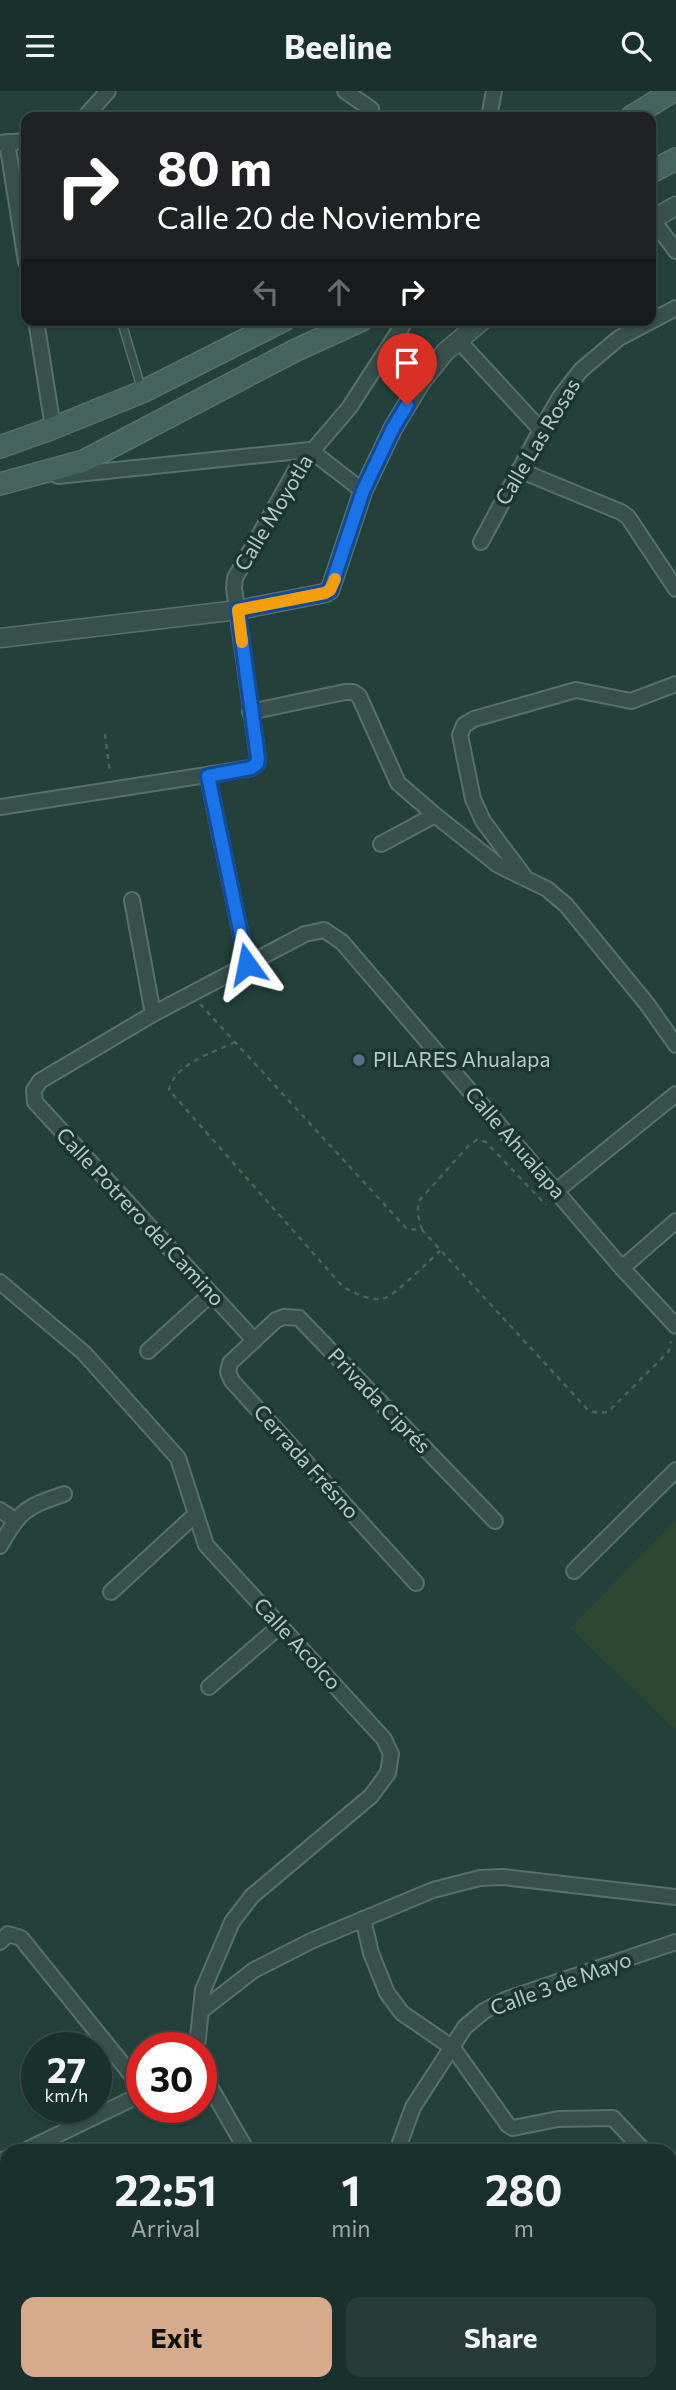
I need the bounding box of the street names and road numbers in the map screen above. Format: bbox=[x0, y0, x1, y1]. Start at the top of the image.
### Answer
street label: Calle Las Rosas bbox=[489, 373, 584, 509]
street label: Calle Moyotla bbox=[228, 450, 317, 575]
street label: Calle Ahualapa bbox=[461, 1081, 572, 1203]
street label: Calle Potrero del Camino bbox=[52, 1122, 230, 1310]
street label: Privada Ciprés bbox=[324, 1342, 436, 1458]
street label: Cerrada Frésno bbox=[249, 1399, 365, 1523]
street label: Calle Acolco bbox=[249, 1592, 347, 1694]
street label: Calle 3 de Mayo bbox=[487, 1946, 634, 2020]

